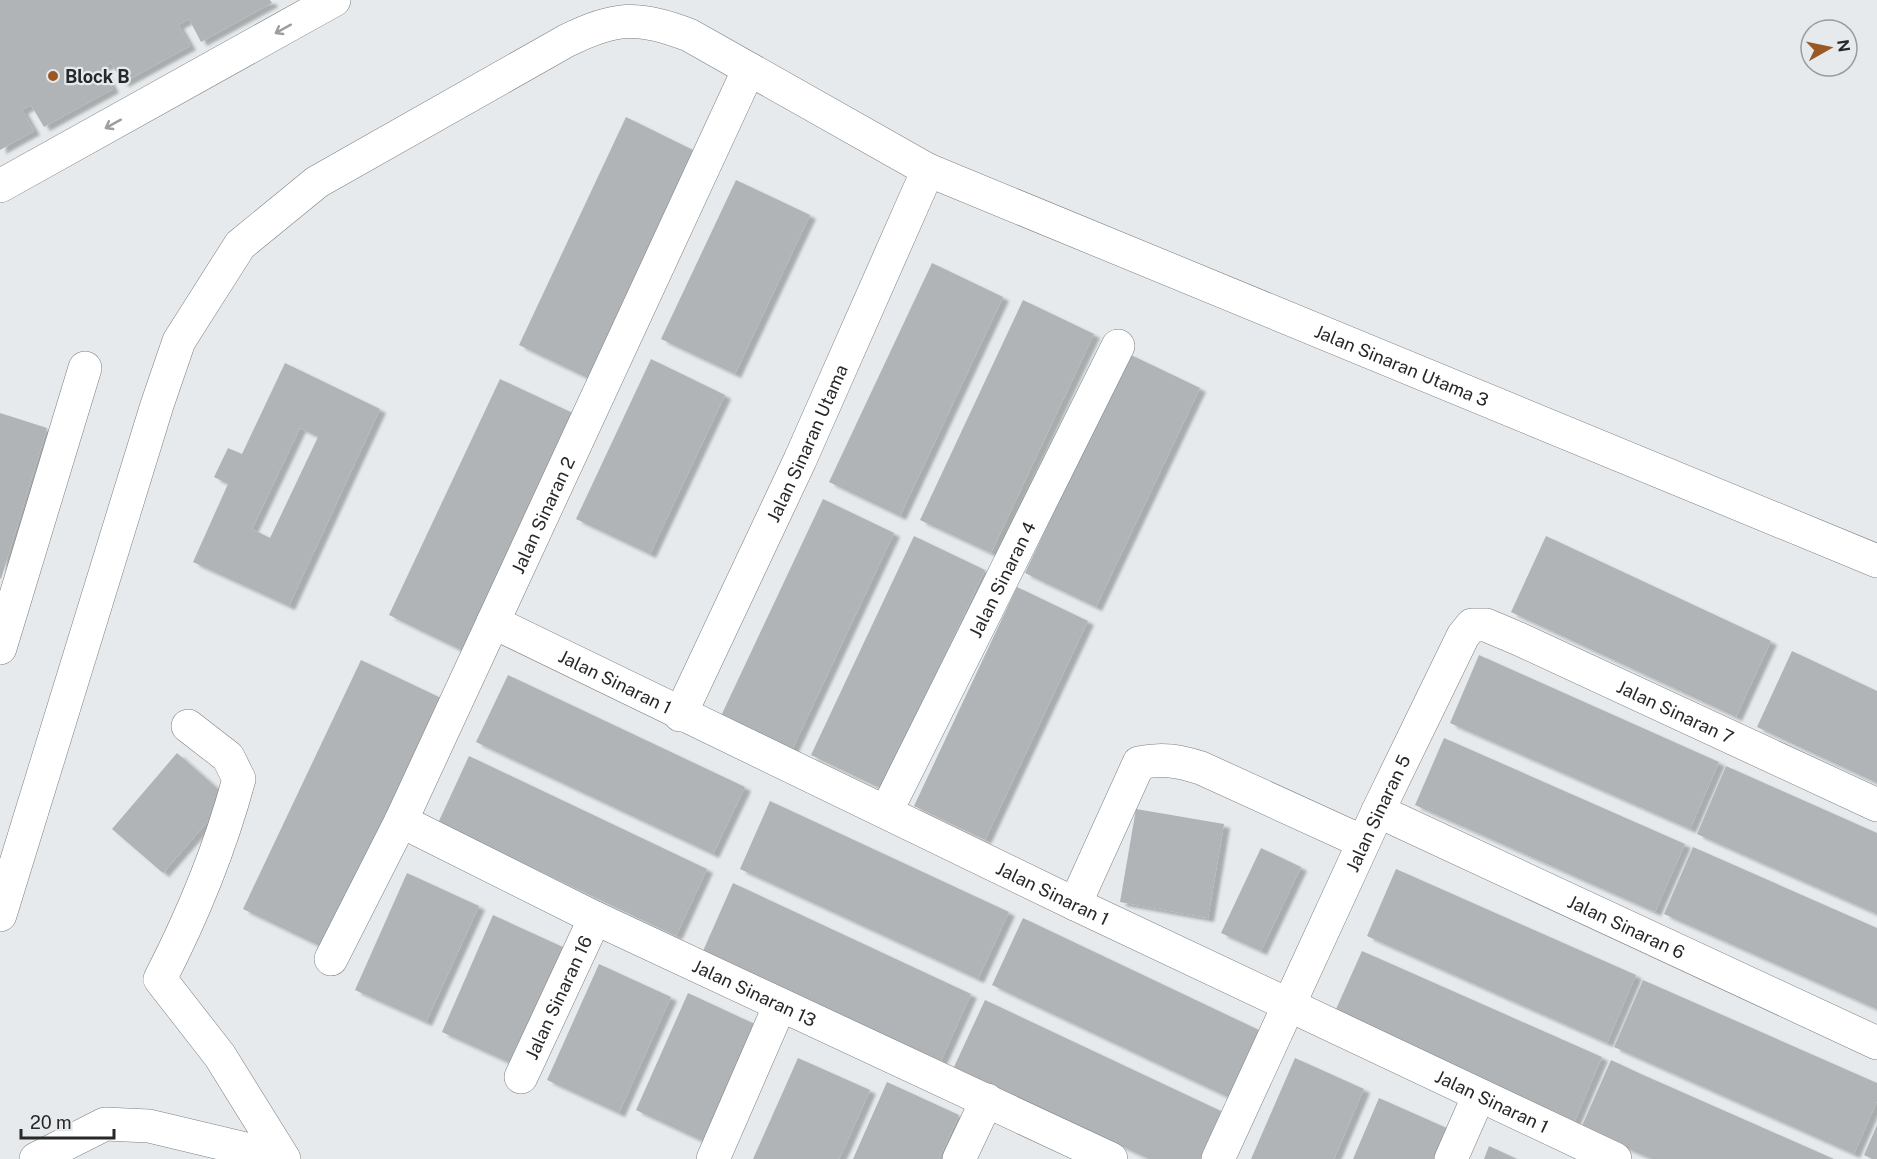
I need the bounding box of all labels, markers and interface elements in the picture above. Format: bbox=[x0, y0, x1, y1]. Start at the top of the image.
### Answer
north arrow bbox=[1799, 18, 1859, 78]
one-way arrow bbox=[275, 23, 292, 35]
text: N bbox=[1833, 38, 1854, 53]
place label: Block B bbox=[65, 66, 130, 87]
marker: Block B bbox=[46, 69, 60, 83]
one-way arrow bbox=[105, 118, 122, 130]
street label: Jalan Sinaran Utama 3 bbox=[1312, 320, 1492, 410]
street label: Jalan Sinaran Utama bbox=[762, 361, 851, 525]
street label: Jalan Sinaran 2 bbox=[507, 453, 579, 577]
street label: Jalan Sinaran 4 bbox=[964, 518, 1040, 641]
street label: Jalan Sinaran 1 bbox=[556, 645, 675, 718]
street label: Jalan Sinaran 7 bbox=[1614, 675, 1737, 748]
street label: Jalan Sinaran 5 bbox=[1341, 751, 1414, 875]
street label: Jalan Sinaran 1 bbox=[993, 857, 1113, 929]
street label: Jalan Sinaran 6 bbox=[1565, 890, 1688, 963]
street label: Jalan Sinaran 16 bbox=[520, 932, 596, 1062]
street label: Jalan Sinaran 13 bbox=[689, 955, 820, 1030]
street label: Jalan Sinaran 1 bbox=[1432, 1065, 1552, 1137]
scale bar bbox=[21, 1102, 114, 1140]
text: 20 m bbox=[30, 1112, 72, 1133]

